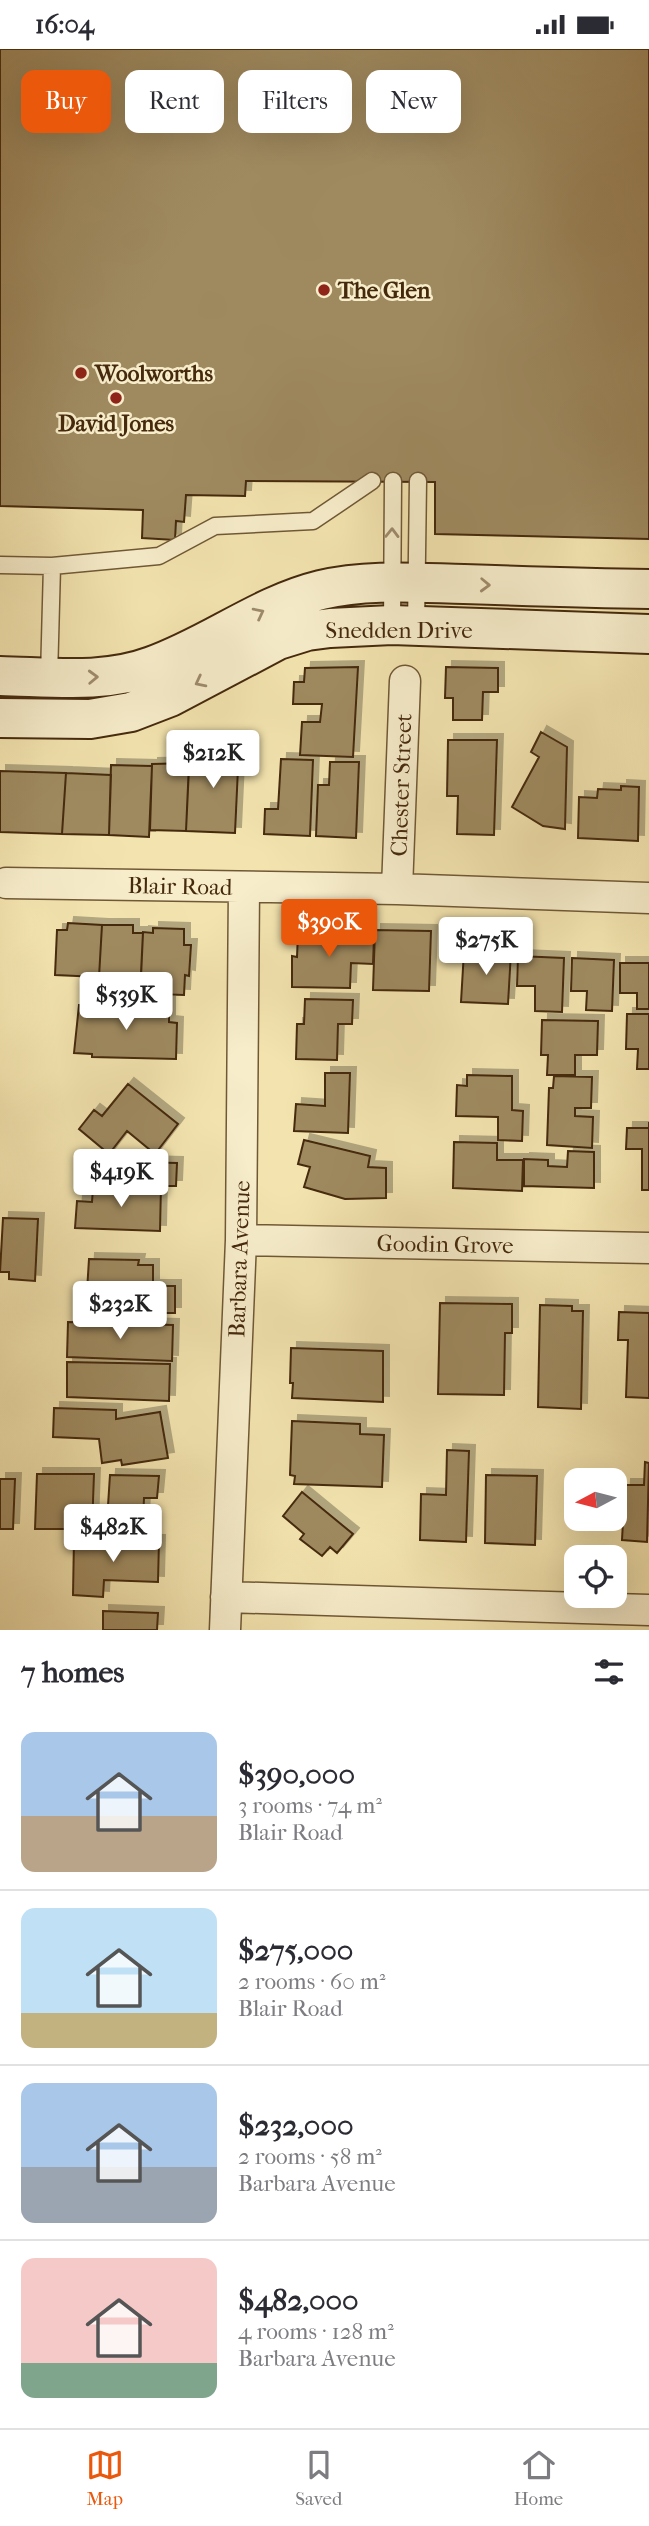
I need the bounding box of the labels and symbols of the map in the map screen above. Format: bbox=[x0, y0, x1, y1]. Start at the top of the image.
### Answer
place label: The Glen bbox=[337, 277, 431, 304]
marker: The Glen bbox=[316, 282, 332, 298]
place label: Woolworths bbox=[94, 360, 213, 387]
marker: Woolworths bbox=[73, 365, 89, 381]
marker: David Jones bbox=[108, 390, 124, 406]
place label: David Jones bbox=[58, 410, 175, 437]
one-way arrow bbox=[384, 527, 400, 537]
one-way arrow bbox=[481, 577, 491, 593]
one-way arrow bbox=[252, 607, 264, 621]
street label: Snedden Drive bbox=[325, 617, 473, 644]
one-way arrow bbox=[87, 670, 98, 685]
one-way arrow bbox=[195, 674, 207, 688]
street label: Chester Street bbox=[386, 713, 417, 857]
pin: $212K bbox=[164, 731, 262, 790]
street label: Blair Road bbox=[127, 872, 233, 901]
pin: $390K bbox=[280, 899, 378, 959]
pin: $275K bbox=[437, 918, 535, 977]
pin: $539K bbox=[77, 972, 175, 1032]
pin: $419K bbox=[72, 1149, 170, 1209]
street label: Barbara Avenue bbox=[223, 1180, 256, 1338]
street label: Goodin Grove bbox=[376, 1230, 514, 1259]
pin: $232K bbox=[71, 1281, 169, 1341]
north arrow bbox=[564, 1468, 626, 1531]
pin: $482K bbox=[64, 1505, 162, 1564]

